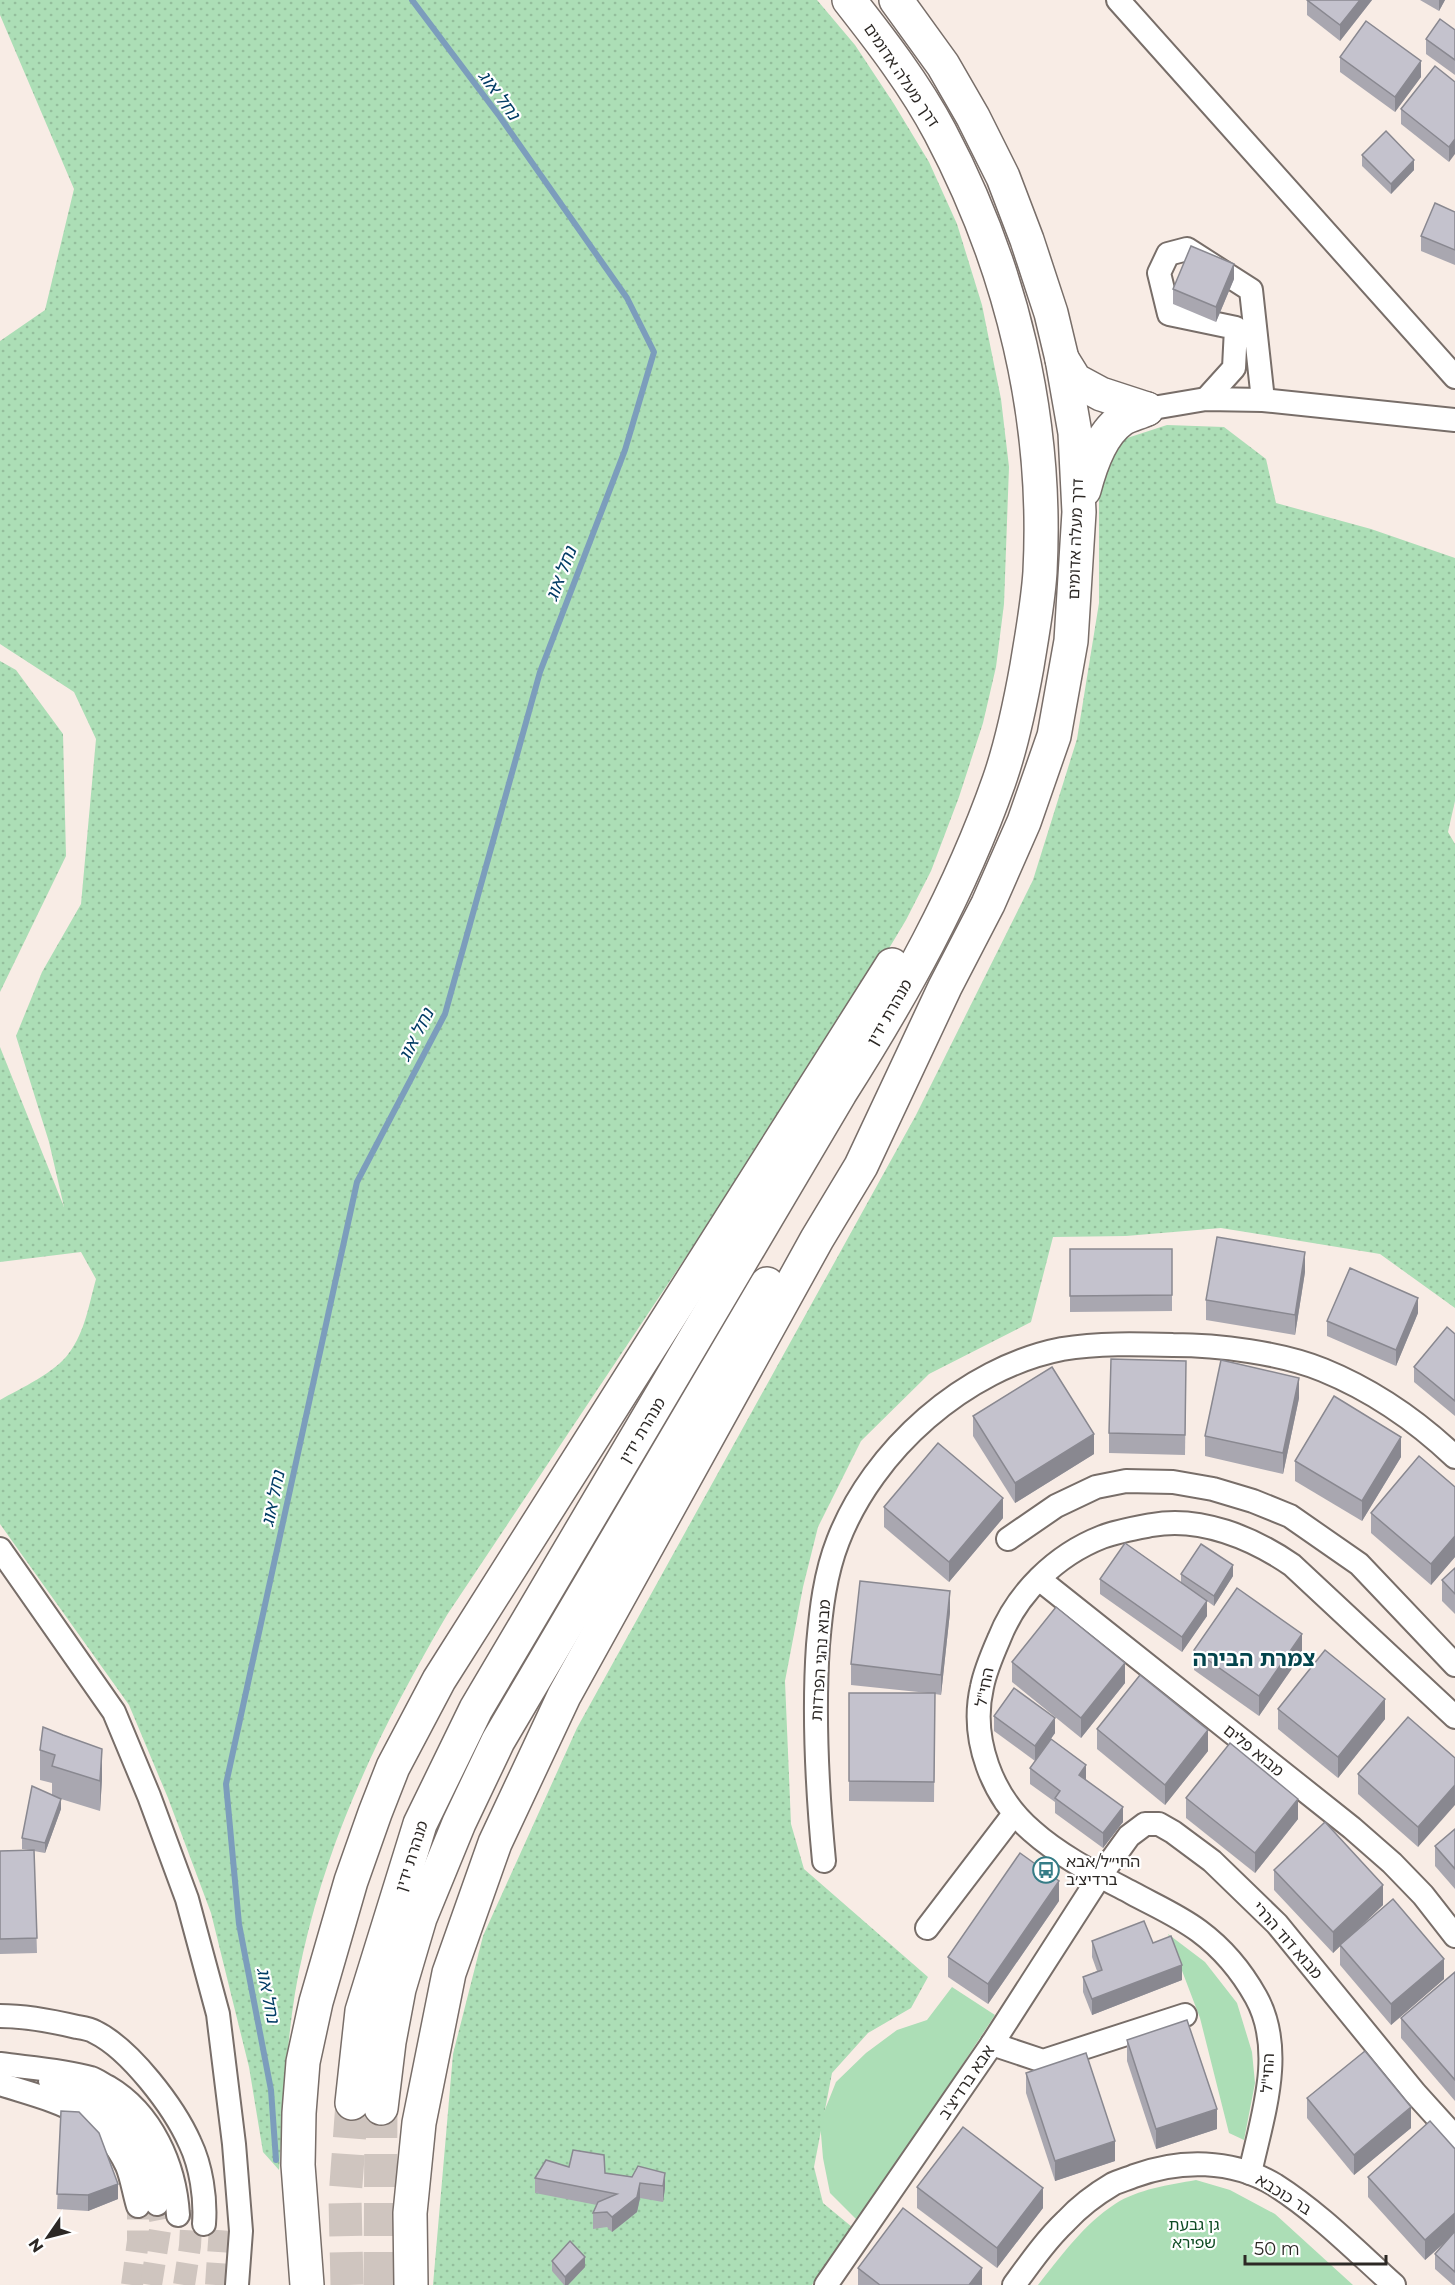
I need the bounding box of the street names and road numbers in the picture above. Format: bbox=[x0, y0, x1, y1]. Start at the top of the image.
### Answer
street label: דרך מעלה אדומים bbox=[860, 20, 944, 131]
street label: דרך מעלה אדומים bbox=[1064, 478, 1087, 600]
street label: מנהרת ידין bbox=[863, 976, 916, 1049]
street label: מנהרת ידין bbox=[615, 1394, 669, 1467]
street label: מבוא נהגי הפרדות bbox=[807, 1599, 834, 1721]
street label: החי"ל bbox=[971, 1666, 998, 1708]
street label: מבוא פלים bbox=[1220, 1720, 1288, 1780]
street label: מנהרת ידין bbox=[391, 1818, 432, 1894]
street label: מבוא דוד הררי bbox=[1249, 1898, 1326, 1983]
street label: אבא ברדיצ'ב bbox=[935, 2042, 998, 2123]
street label: החי"ל bbox=[1257, 2053, 1278, 2093]
street label: בר כוכבא bbox=[1252, 2170, 1315, 2219]

